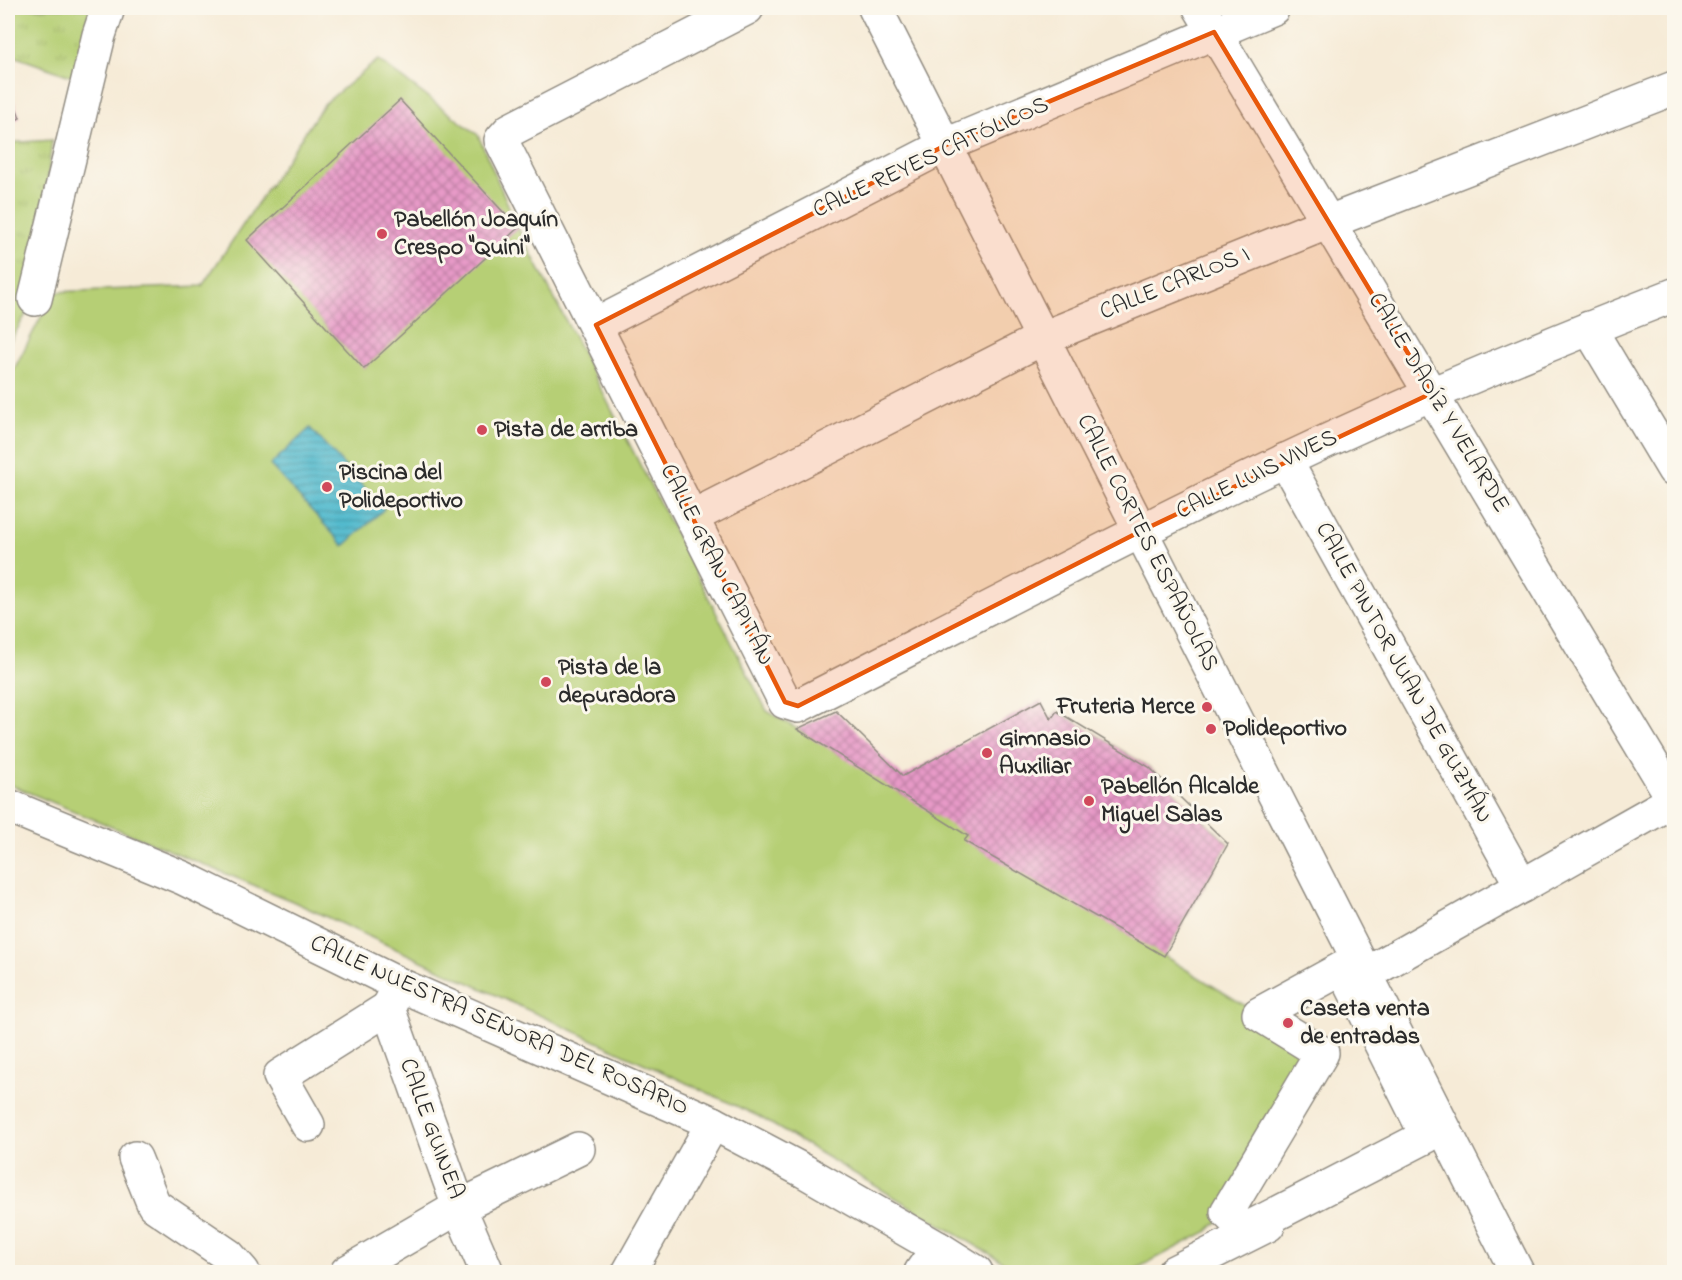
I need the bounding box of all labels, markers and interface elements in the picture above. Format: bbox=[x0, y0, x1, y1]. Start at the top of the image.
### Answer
street label: CALLE REYES CATÓLICOS bbox=[807, 88, 1055, 228]
place label: Pabellón Joaquín Crespo "Quini" bbox=[394, 203, 558, 266]
marker: Pabellón Joaquín Crespo "Quini" bbox=[375, 227, 389, 241]
street label: CALLE CARLOS I bbox=[1095, 238, 1255, 330]
street label: CALLE DAOÍZ Y VELARDE bbox=[1358, 286, 1518, 520]
street label: CALLE CORTES ESPAÑOLAS bbox=[1067, 408, 1227, 678]
place label: Pista de arriba bbox=[494, 413, 638, 448]
street label: CALLE LUIS VIVES bbox=[1170, 421, 1344, 529]
marker: Pista de arriba bbox=[475, 423, 489, 437]
place label: Piscina del Polideportivo bbox=[339, 456, 463, 519]
street label: CALLE GRAN CAPITÁN bbox=[650, 458, 782, 672]
marker: Piscina del Polideportivo bbox=[320, 480, 334, 494]
street label: CALLE PINTOR JUAN DE GUZMÁN bbox=[1305, 516, 1501, 830]
place label: Pista de la depuradora bbox=[558, 651, 676, 714]
marker: Pista de la depuradora bbox=[539, 675, 553, 689]
place label: Fruteria Merce bbox=[1056, 690, 1196, 725]
marker: Fruteria Merce bbox=[1200, 700, 1214, 714]
place label: Polideportivo bbox=[1223, 712, 1347, 747]
place label: Gimnasio Auxiliar bbox=[999, 722, 1091, 785]
marker: Polideportivo bbox=[1204, 722, 1218, 736]
marker: Gimnasio Auxiliar bbox=[980, 746, 994, 760]
place label: Pabellón Alcalde Miguel Salas bbox=[1101, 770, 1260, 834]
marker: Pabellón Alcalde Miguel Salas bbox=[1082, 794, 1096, 808]
street label: CALLE NUESTRA SEÑORA DEL ROSARIO bbox=[304, 926, 694, 1126]
place label: Caseta venta de entradas bbox=[1300, 992, 1430, 1055]
marker: Caseta venta de entradas bbox=[1281, 1016, 1295, 1030]
street label: CALLE GUINEA bbox=[389, 1054, 473, 1204]

